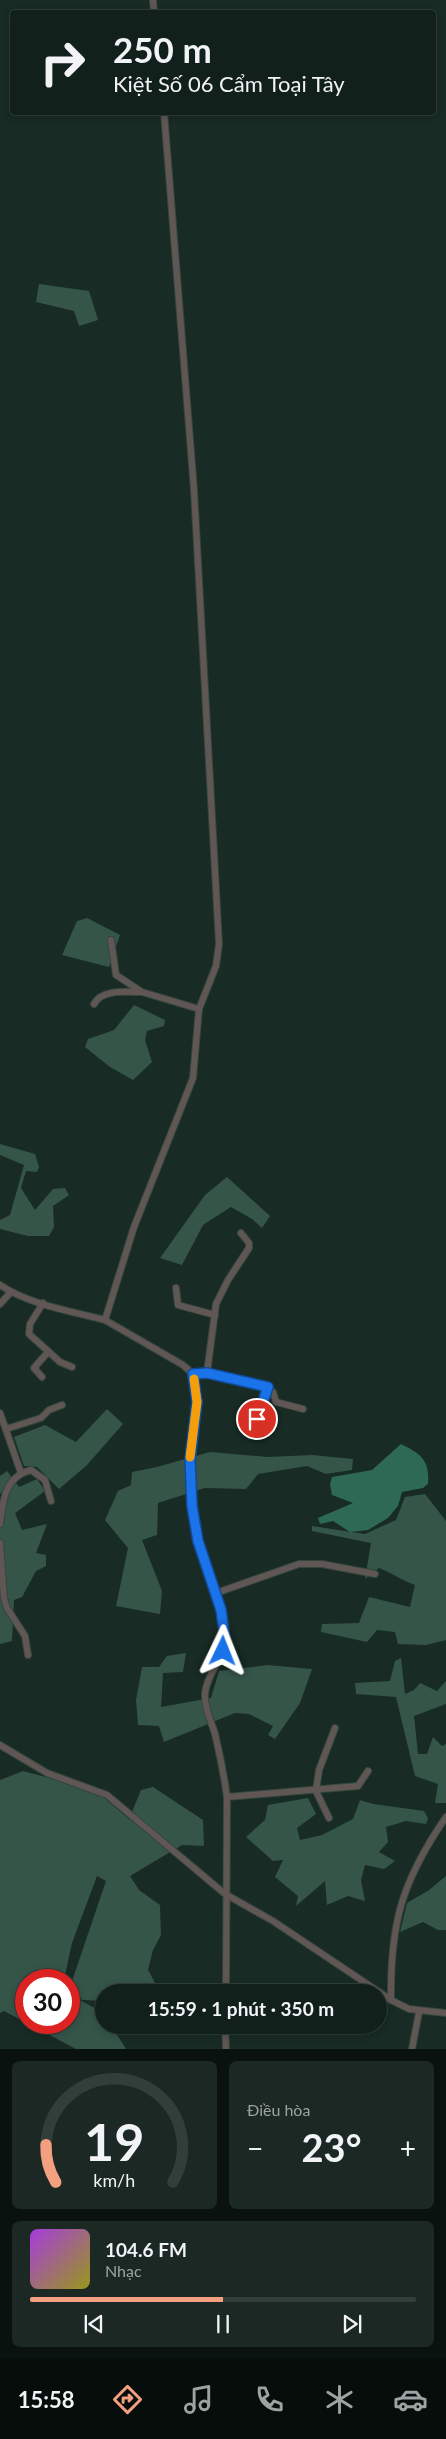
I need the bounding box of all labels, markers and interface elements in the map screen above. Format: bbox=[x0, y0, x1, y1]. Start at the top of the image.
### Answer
text: 250 m bbox=[113, 28, 212, 70]
icon: right bbox=[30, 30, 95, 95]
text: Kiệt Số 06 Cẩm Toại Tây bbox=[113, 70, 345, 97]
pin bbox=[236, 1398, 278, 1440]
icon: arrive bbox=[243, 1405, 271, 1433]
position arrow bbox=[196, 1624, 248, 1676]
speed limit sign: 30 bbox=[15, 1969, 80, 2034]
text: 15:59 · 1 phút · 350 m bbox=[148, 1997, 334, 2020]
text: Điều hòa bbox=[247, 2100, 310, 2119]
text: 19 bbox=[84, 2110, 145, 2172]
text: 23° bbox=[302, 2124, 361, 2170]
text: − bbox=[247, 2131, 263, 2165]
text: + bbox=[400, 2131, 416, 2165]
text: km/h bbox=[94, 2169, 135, 2191]
text: 104.6 FM bbox=[105, 2238, 187, 2261]
text: Nhạc bbox=[105, 2261, 142, 2280]
icon: previous bbox=[80, 2310, 108, 2338]
icon: pause bbox=[209, 2310, 237, 2338]
icon: next bbox=[338, 2310, 366, 2338]
icon: directions bbox=[110, 2382, 145, 2417]
icon: music bbox=[181, 2382, 216, 2417]
icon: phone bbox=[252, 2382, 287, 2417]
icon: climate bbox=[322, 2382, 357, 2417]
icon: car bbox=[393, 2382, 428, 2417]
text: 15:58 bbox=[18, 2386, 75, 2413]

